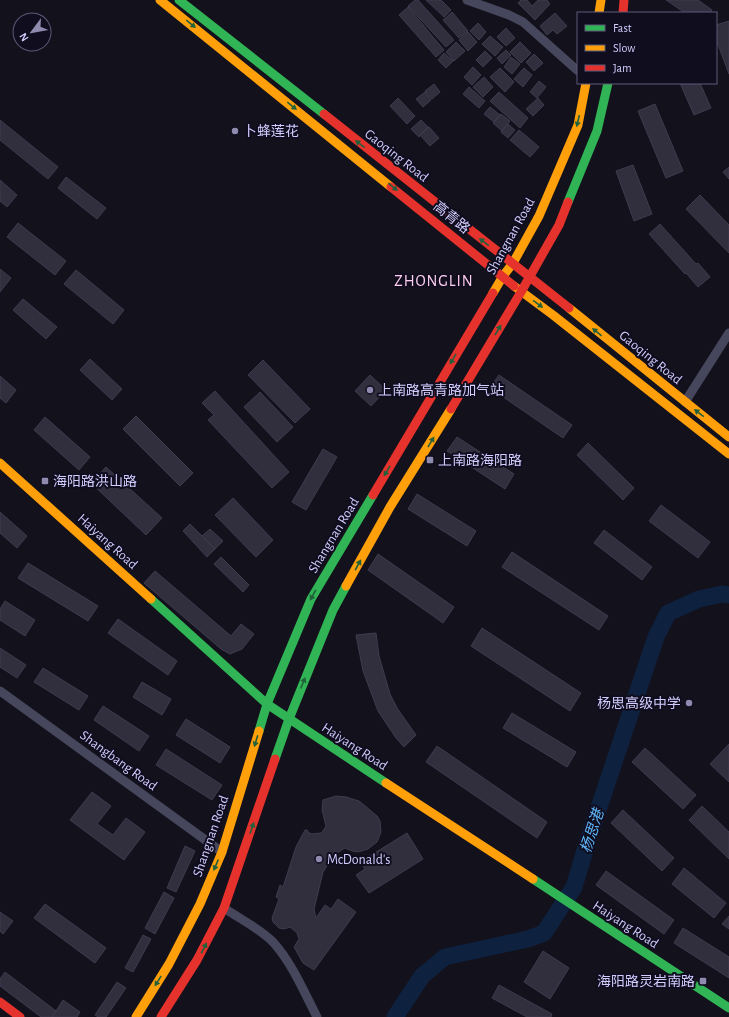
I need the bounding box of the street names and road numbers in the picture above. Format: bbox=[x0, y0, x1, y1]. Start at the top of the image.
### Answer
street label: Gaoqing Road bbox=[362, 127, 431, 185]
street label: Shangnan Road bbox=[484, 196, 538, 277]
street label: 高青路 bbox=[431, 198, 473, 236]
street label: Gaoqing Road bbox=[616, 328, 684, 387]
street label: Shangnan Road bbox=[306, 495, 362, 576]
street label: Haiyang Road bbox=[75, 511, 140, 572]
street label: Haiyang Road bbox=[319, 720, 390, 773]
street label: Shangbang Road bbox=[77, 728, 160, 793]
street label: Shangnan Road bbox=[190, 794, 231, 879]
street label: Haiyang Road bbox=[590, 898, 661, 951]

